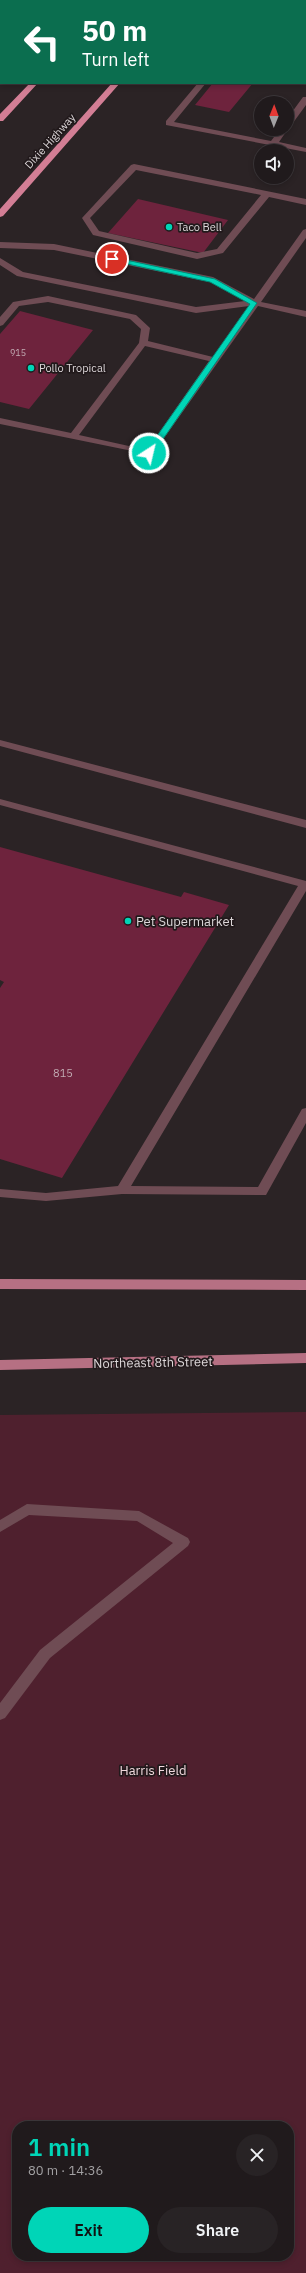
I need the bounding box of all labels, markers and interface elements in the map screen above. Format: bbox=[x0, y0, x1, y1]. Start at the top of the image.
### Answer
text: 50 m bbox=[82, 12, 147, 49]
icon: left bbox=[16, 16, 68, 68]
text: Turn left bbox=[82, 48, 150, 71]
north arrow bbox=[254, 96, 294, 136]
map controls bbox=[254, 96, 294, 184]
street label: Dixie Highway bbox=[22, 110, 79, 171]
button: sound bbox=[254, 144, 294, 184]
place label: Taco Bell bbox=[177, 220, 222, 234]
marker: Taco Bell bbox=[164, 222, 174, 232]
pin bbox=[95, 242, 129, 276]
icon: arrive bbox=[101, 248, 123, 270]
house number: 915 bbox=[10, 347, 26, 358]
place label: Pollo Tropical bbox=[39, 361, 106, 375]
marker: Pollo Tropical bbox=[26, 363, 36, 373]
position arrow bbox=[128, 432, 170, 474]
place label: Pet Supermarket bbox=[136, 913, 234, 930]
marker: Pet Supermarket bbox=[123, 916, 133, 926]
house number: 815 bbox=[53, 1066, 73, 1080]
street label: Northeast 8th Street bbox=[93, 1353, 213, 1372]
park label: Harris Field bbox=[119, 1762, 187, 1779]
text: 1 min bbox=[28, 2131, 90, 2163]
button: close bbox=[236, 2134, 278, 2176]
text: 80 m · 14:36 bbox=[28, 2162, 103, 2179]
button: Exit bbox=[28, 2207, 149, 2253]
button: Share bbox=[157, 2207, 278, 2253]

